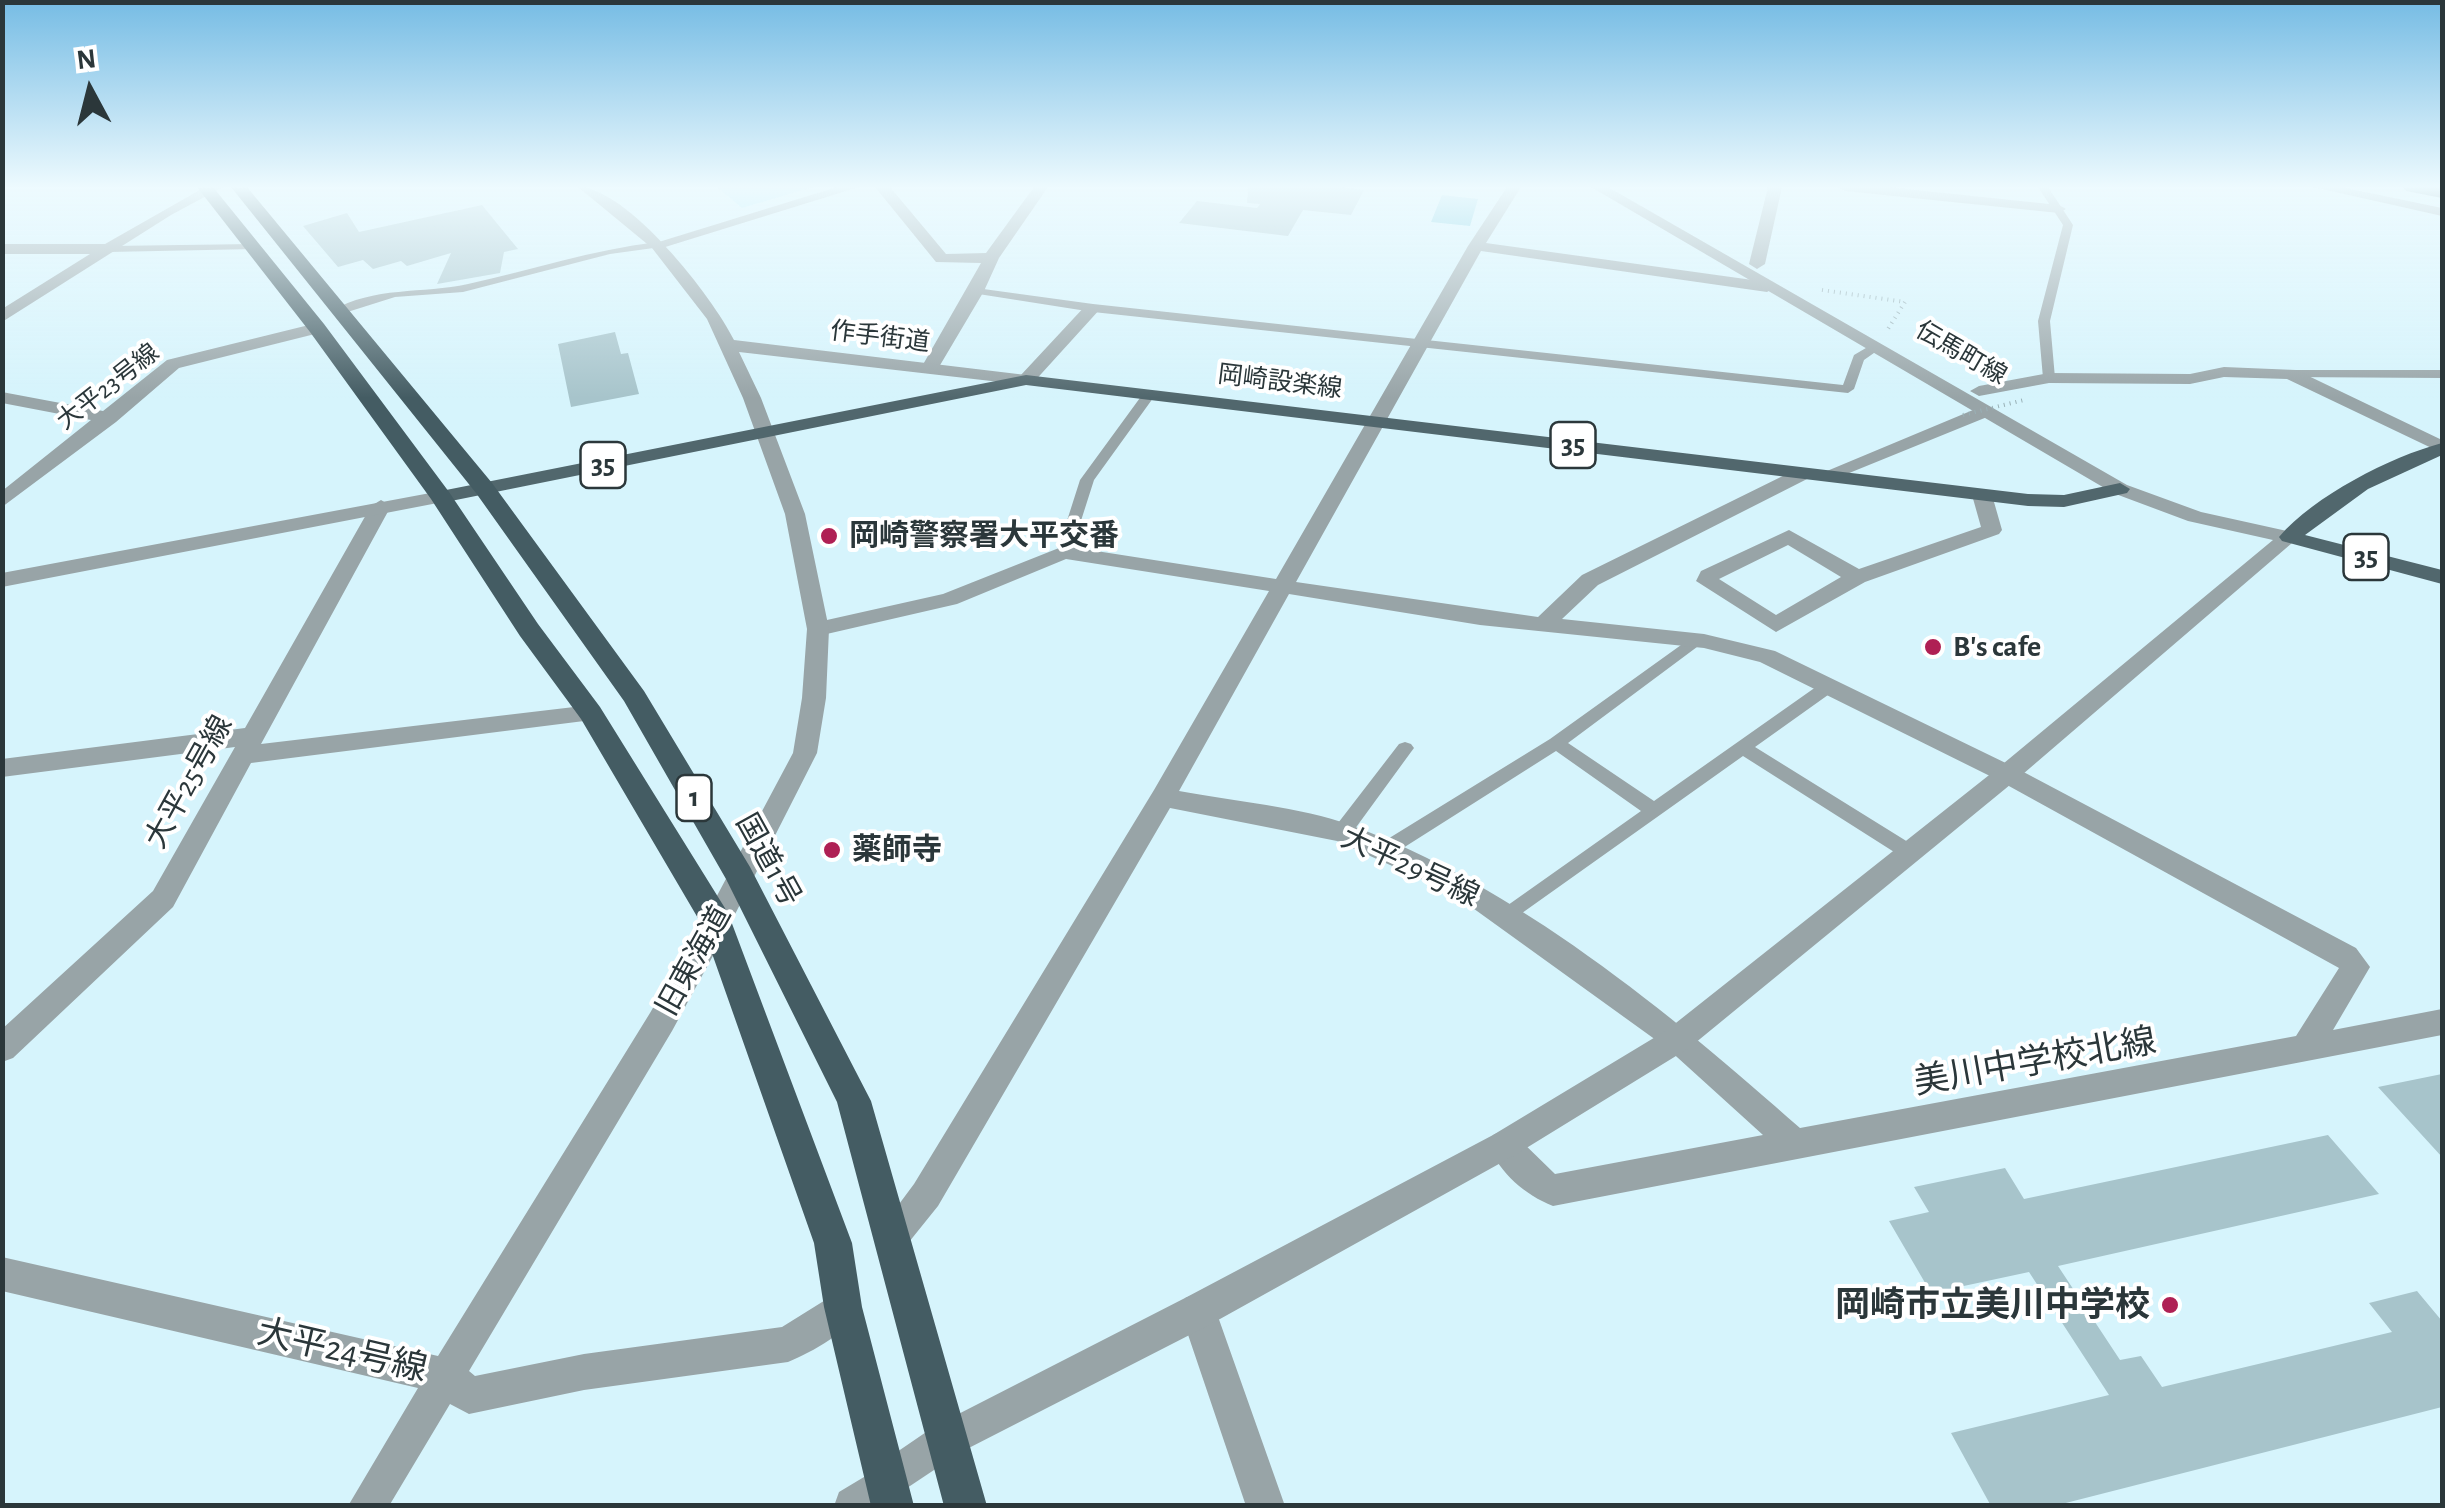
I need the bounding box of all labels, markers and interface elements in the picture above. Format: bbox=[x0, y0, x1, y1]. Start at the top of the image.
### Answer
north arrow bbox=[40, 40, 140, 140]
text: N bbox=[75, 45, 98, 75]
street label: 伝馬町線 bbox=[1910, 315, 2012, 391]
street label: 作手街道 bbox=[829, 316, 931, 358]
street label: 大平23号線 bbox=[51, 338, 165, 436]
street label: 岡崎設楽線 bbox=[1216, 359, 1344, 405]
road number: 35 bbox=[1550, 422, 1596, 468]
road number: 35 bbox=[580, 442, 626, 488]
place label: 岡崎警察署大平交番 bbox=[849, 518, 1119, 554]
marker: 岡崎警察署大平交番 bbox=[818, 525, 840, 547]
road number: 35 bbox=[2344, 534, 2388, 580]
place label: B's cafe bbox=[1953, 629, 2041, 665]
marker: B's cafe bbox=[1922, 636, 1944, 658]
street label: 大平25号線 bbox=[138, 709, 240, 855]
road number: 1 bbox=[676, 775, 712, 821]
street label: 国道1号 bbox=[728, 807, 808, 913]
street label: 大平29号線 bbox=[1335, 819, 1485, 915]
place label: 薬師寺 bbox=[852, 832, 942, 868]
marker: 薬師寺 bbox=[821, 839, 843, 861]
street label: 旧東海道 bbox=[649, 900, 739, 1022]
street label: 美川中学校北線 bbox=[1911, 1020, 2159, 1104]
place label: 岡崎市立美川中学校 bbox=[1835, 1284, 2150, 1326]
marker: 岡崎市立美川中学校 bbox=[2159, 1294, 2181, 1316]
street label: 大平24号線 bbox=[253, 1311, 431, 1391]

